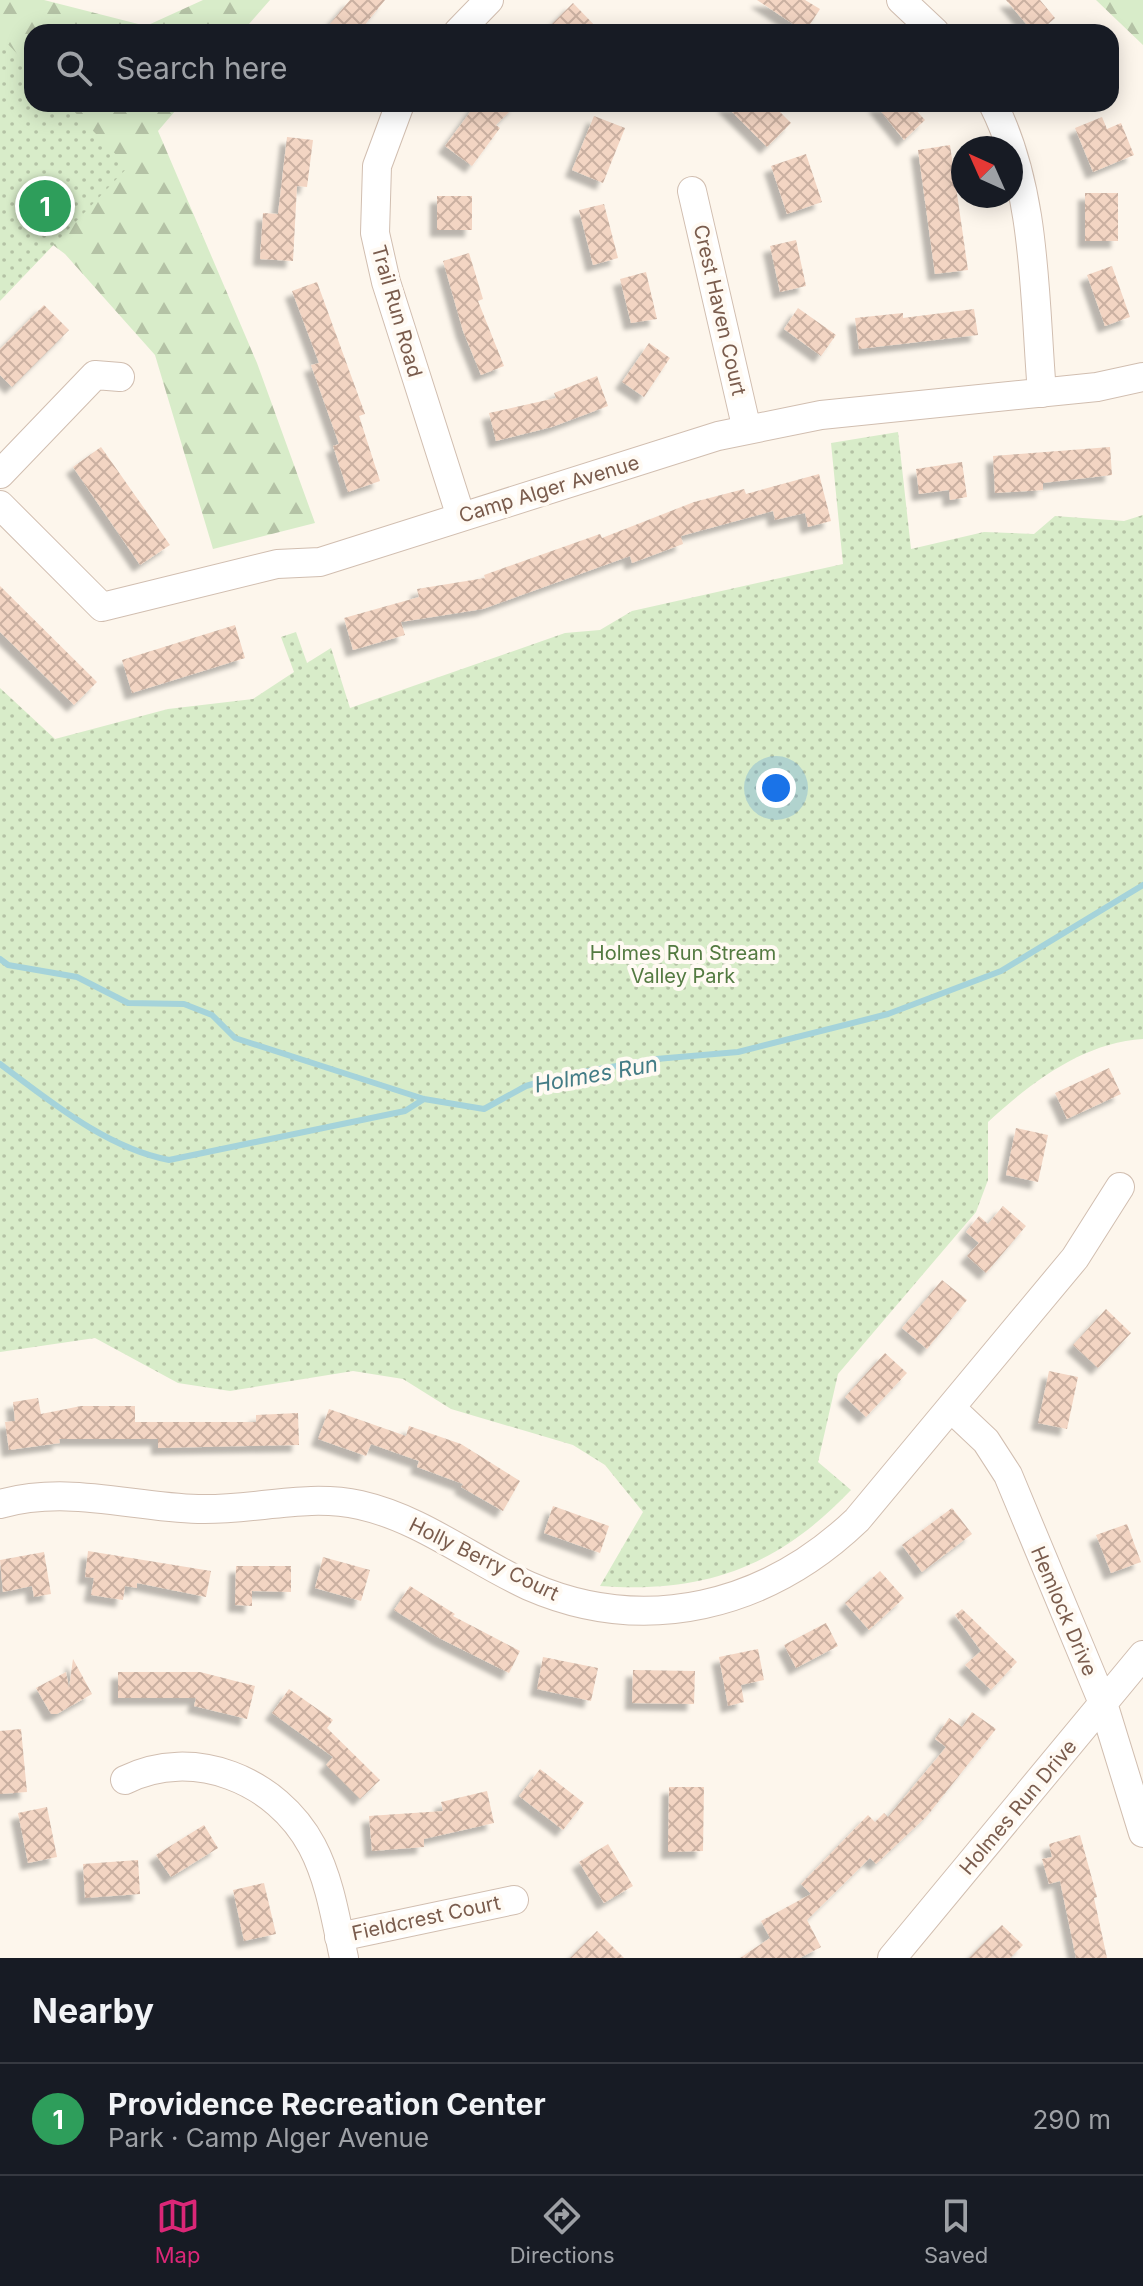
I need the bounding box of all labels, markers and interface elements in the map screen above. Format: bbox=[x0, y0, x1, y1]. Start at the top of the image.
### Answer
search box bbox=[24, 24, 1119, 112]
icon: search bbox=[52, 46, 96, 90]
text: Search here bbox=[116, 50, 288, 86]
north arrow bbox=[951, 136, 1023, 208]
pin: 1 bbox=[19, 176, 71, 236]
street label: Crest Haven Court bbox=[689, 222, 751, 398]
street label: Trail Run Road bbox=[367, 242, 427, 380]
street label: Camp Alger Avenue bbox=[456, 450, 642, 528]
your location bbox=[756, 768, 796, 808]
park label: Holmes Run Stream Valley Park bbox=[590, 941, 776, 988]
water label: Holmes Run bbox=[532, 1050, 660, 1098]
street label: Holly Berry Court bbox=[405, 1512, 563, 1606]
street label: Hemlock Drive bbox=[1026, 1543, 1102, 1679]
street label: Holmes Run Drive bbox=[955, 1735, 1081, 1879]
street label: Fieldcrest Court bbox=[350, 1890, 503, 1945]
text: Nearby bbox=[32, 1990, 154, 2031]
text: Providence Recreation Center bbox=[108, 2086, 546, 2122]
text: 1 bbox=[52, 2104, 64, 2135]
text: 290 m bbox=[1033, 2104, 1111, 2135]
text: Park · Camp Alger Avenue bbox=[108, 2122, 429, 2153]
tab: Map bbox=[155, 2194, 200, 2268]
tab: Directions bbox=[510, 2194, 615, 2268]
tab: Saved bbox=[924, 2194, 988, 2268]

